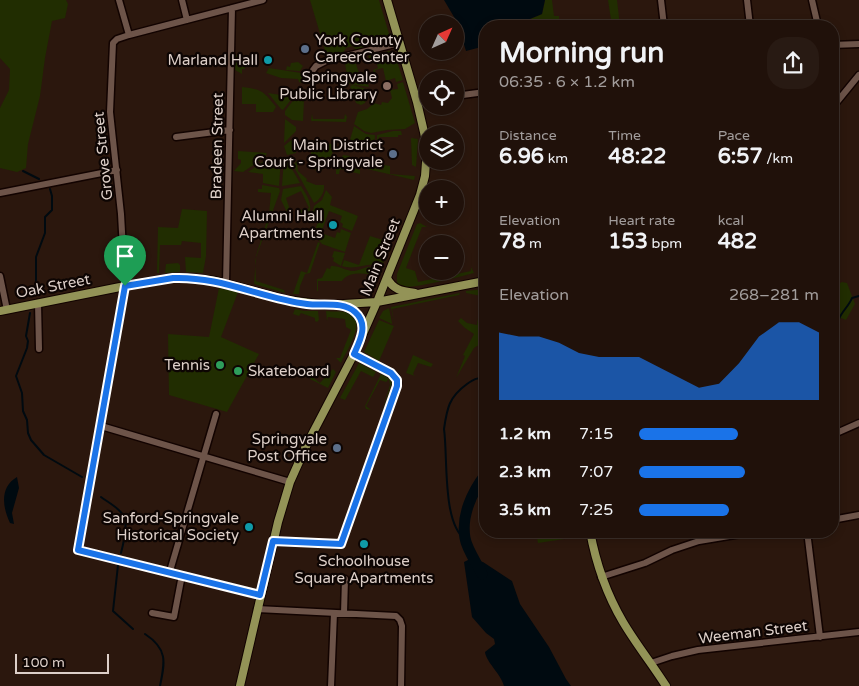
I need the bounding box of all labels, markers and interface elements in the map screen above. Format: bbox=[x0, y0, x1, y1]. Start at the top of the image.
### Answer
north arrow bbox=[419, 15, 464, 60]
map controls bbox=[419, 15, 464, 280]
place label: York County CareerCenter bbox=[315, 31, 410, 66]
text: Morning run bbox=[499, 36, 664, 70]
button: share bbox=[767, 37, 819, 89]
marker: York County CareerCenter bbox=[299, 43, 311, 55]
place label: Marland Hall bbox=[167, 51, 258, 69]
marker: Marland Hall bbox=[262, 54, 274, 66]
place label: Springvale Public Library bbox=[279, 68, 377, 103]
button: locate bbox=[419, 70, 464, 115]
text: 06:35 · 6 × 1.2 km bbox=[499, 72, 635, 92]
marker: Springvale Public Library bbox=[381, 80, 393, 92]
street label: Bradeen Street bbox=[207, 92, 227, 200]
street label: Grove Street bbox=[89, 111, 117, 201]
button: layers bbox=[419, 125, 464, 170]
text: Distance bbox=[499, 127, 557, 144]
text: Time bbox=[608, 127, 641, 144]
text: Pace bbox=[718, 127, 750, 144]
place label: Main District Court - Springvale bbox=[254, 136, 383, 171]
text: 6.96 bbox=[499, 144, 544, 169]
text: 48:22 bbox=[608, 144, 667, 169]
text: 6:57 bbox=[718, 144, 763, 169]
marker: Main District Court - Springvale bbox=[387, 148, 399, 160]
text: km bbox=[544, 150, 568, 167]
text: /km bbox=[763, 150, 793, 167]
button: + bbox=[419, 180, 464, 225]
place label: Alumni Hall Apartments bbox=[238, 207, 323, 242]
text: Elevation bbox=[499, 212, 560, 229]
text: Heart rate bbox=[608, 212, 675, 229]
text: kcal bbox=[718, 212, 744, 229]
street label: Main Street bbox=[356, 215, 404, 299]
marker: Alumni Hall Apartments bbox=[327, 219, 339, 231]
text: 78 bbox=[499, 229, 525, 254]
text: 153 bbox=[608, 229, 648, 254]
text: 482 bbox=[718, 229, 757, 254]
pin bbox=[104, 235, 146, 286]
button: − bbox=[419, 235, 464, 280]
text: m bbox=[525, 235, 542, 252]
text: bpm bbox=[648, 235, 682, 252]
icon: arrive bbox=[111, 242, 139, 270]
street label: Oak Street bbox=[14, 270, 92, 302]
text: Elevation bbox=[499, 285, 569, 305]
text: 268–281 m bbox=[729, 285, 819, 305]
place label: Tennis bbox=[164, 356, 210, 374]
marker: Tennis bbox=[214, 359, 226, 371]
place label: Skateboard bbox=[248, 362, 330, 380]
marker: Skateboard bbox=[232, 365, 244, 377]
text: 1.2 km bbox=[499, 424, 551, 444]
text: 7:15 bbox=[579, 424, 613, 444]
place label: Springvale Post Office bbox=[247, 430, 327, 465]
marker: Springvale Post Office bbox=[331, 442, 343, 454]
text: 2.3 km bbox=[499, 462, 551, 482]
text: 7:07 bbox=[579, 462, 613, 482]
text: 3.5 km bbox=[499, 500, 551, 520]
text: 7:25 bbox=[579, 500, 613, 520]
place label: Sanford-Springvale Historical Society bbox=[103, 509, 239, 544]
marker: Sanford-Springvale Historical Society bbox=[243, 521, 255, 533]
marker: Schoolhouse Square Apartments bbox=[358, 538, 370, 550]
place label: Schoolhouse Square Apartments bbox=[295, 552, 433, 587]
street label: Weeman Street bbox=[698, 616, 809, 648]
scale bar bbox=[15, 651, 109, 674]
text: 100 m bbox=[22, 654, 65, 671]

